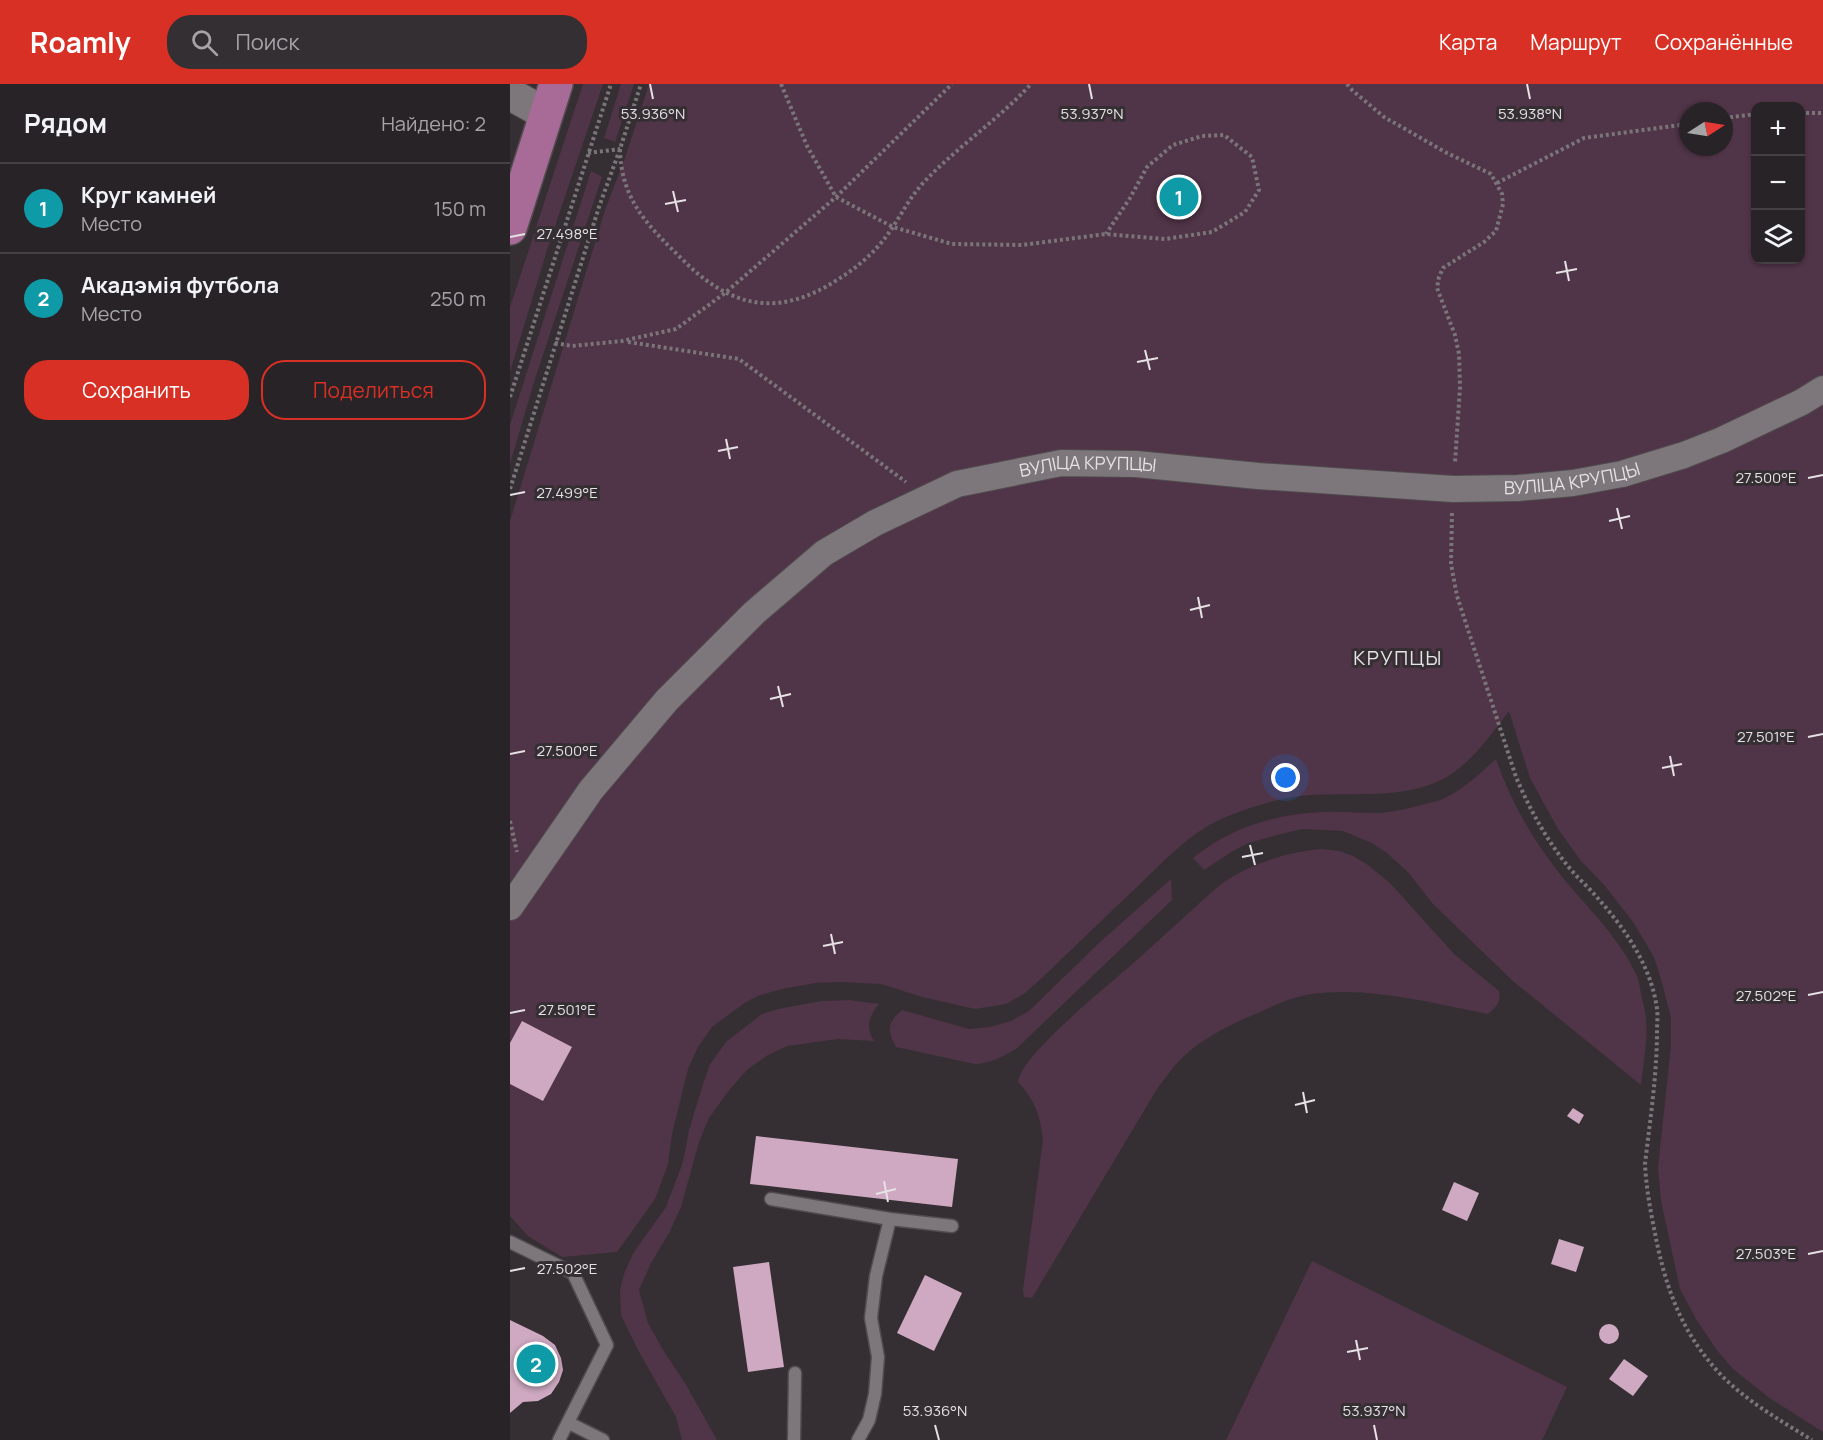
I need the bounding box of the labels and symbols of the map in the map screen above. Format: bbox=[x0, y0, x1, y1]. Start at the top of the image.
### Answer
north arrow bbox=[1679, 102, 1733, 156]
text: 53.936°N bbox=[621, 103, 685, 124]
text: 53.937°N bbox=[1061, 103, 1123, 124]
text: 53.938°N bbox=[1498, 103, 1562, 124]
pin: 1 bbox=[1160, 174, 1198, 220]
text: 27.498°E bbox=[537, 223, 597, 244]
street label: ВУЛІЦА КРУПЦЫ bbox=[1017, 450, 1158, 482]
street label: ВУЛІЦА КРУПЦЫ bbox=[1504, 456, 1643, 499]
text: 27.500°E bbox=[1735, 467, 1797, 488]
text: 27.499°E bbox=[536, 482, 598, 503]
district label: КРУПЦЫ bbox=[1353, 644, 1443, 671]
text: 27.501°E bbox=[1737, 726, 1795, 747]
text: 27.500°E bbox=[536, 740, 598, 761]
your location bbox=[1271, 763, 1300, 792]
text: 27.502°E bbox=[1736, 985, 1796, 1006]
text: 27.501°E bbox=[538, 999, 596, 1020]
text: 27.503°E bbox=[1736, 1243, 1796, 1264]
text: 27.502°E bbox=[537, 1258, 597, 1279]
pin: 2 bbox=[516, 1342, 556, 1386]
text: 53.936°N bbox=[903, 1400, 967, 1421]
text: 53.937°N bbox=[1343, 1400, 1405, 1421]

